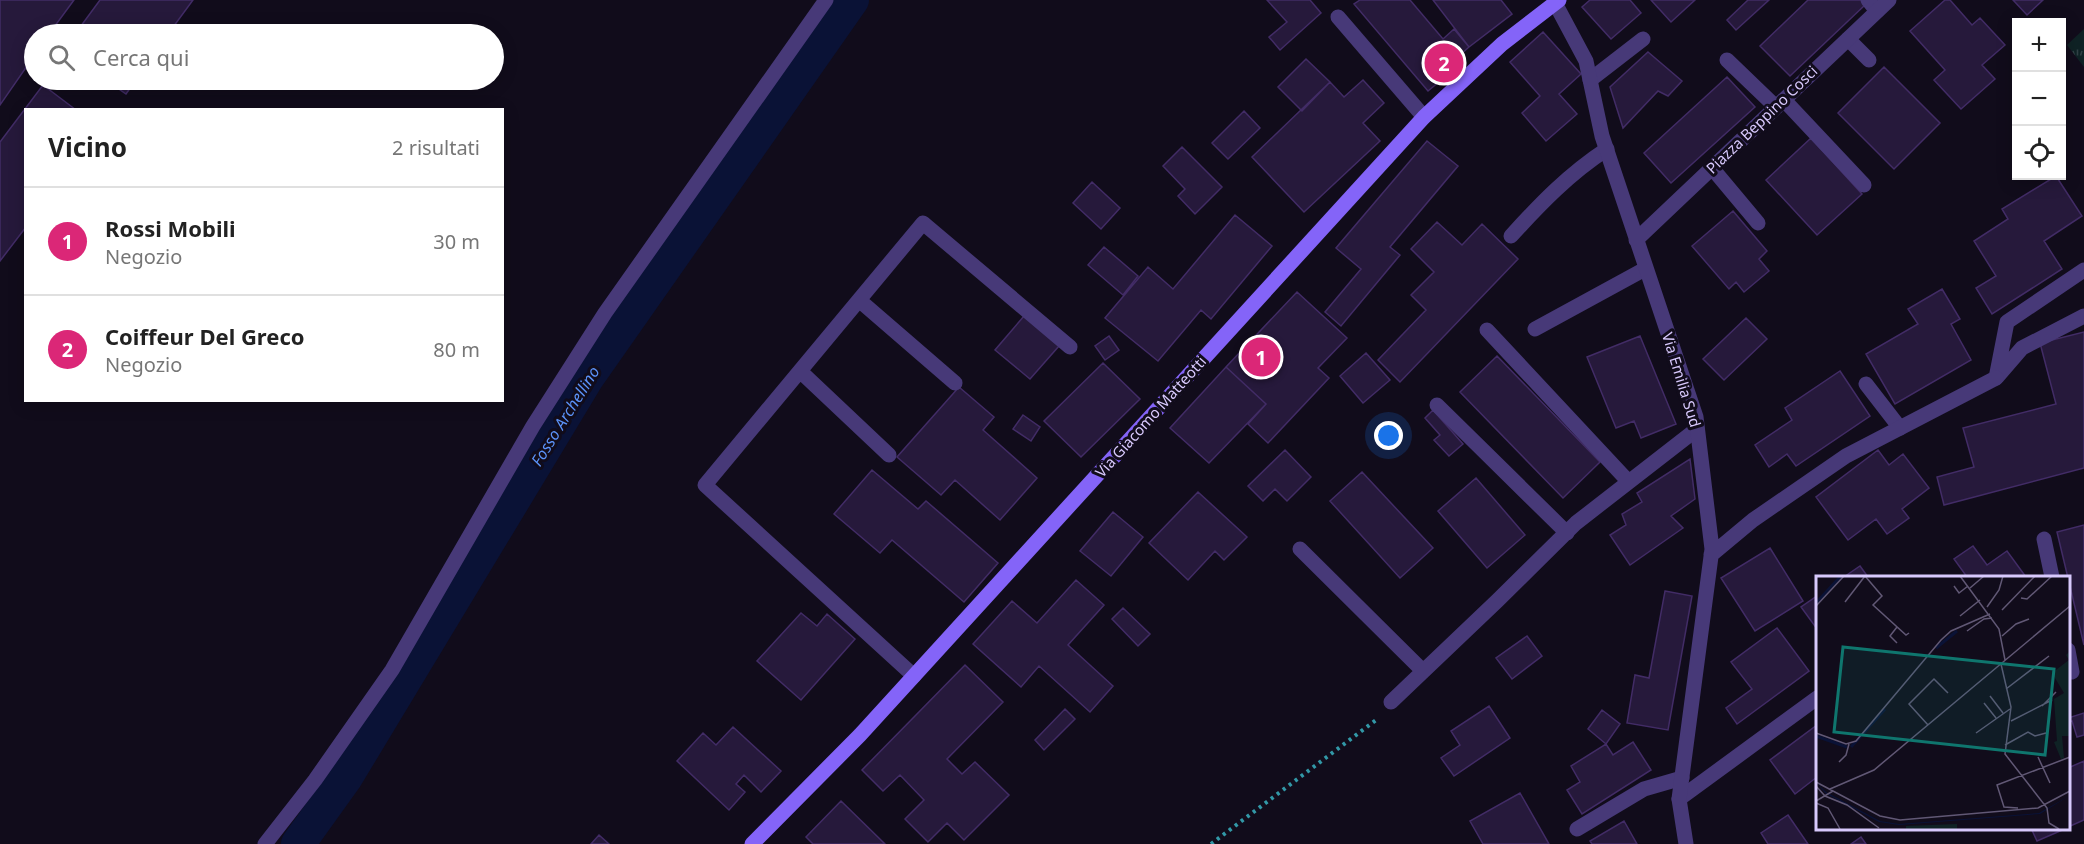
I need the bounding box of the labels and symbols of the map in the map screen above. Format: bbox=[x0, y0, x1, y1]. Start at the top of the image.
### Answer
pin: 2 bbox=[1424, 40, 1464, 86]
street label: Piazza Beppino Cosci bbox=[1701, 61, 1821, 178]
street label: Via Emilia Sud bbox=[1658, 330, 1706, 430]
pin: 1 bbox=[1242, 334, 1280, 380]
street label: Via Giacomo Matteotti bbox=[1090, 351, 1210, 481]
water label: Fosso Archellino bbox=[526, 362, 604, 470]
your location bbox=[1374, 421, 1403, 450]
inset map bbox=[1816, 576, 2069, 829]

